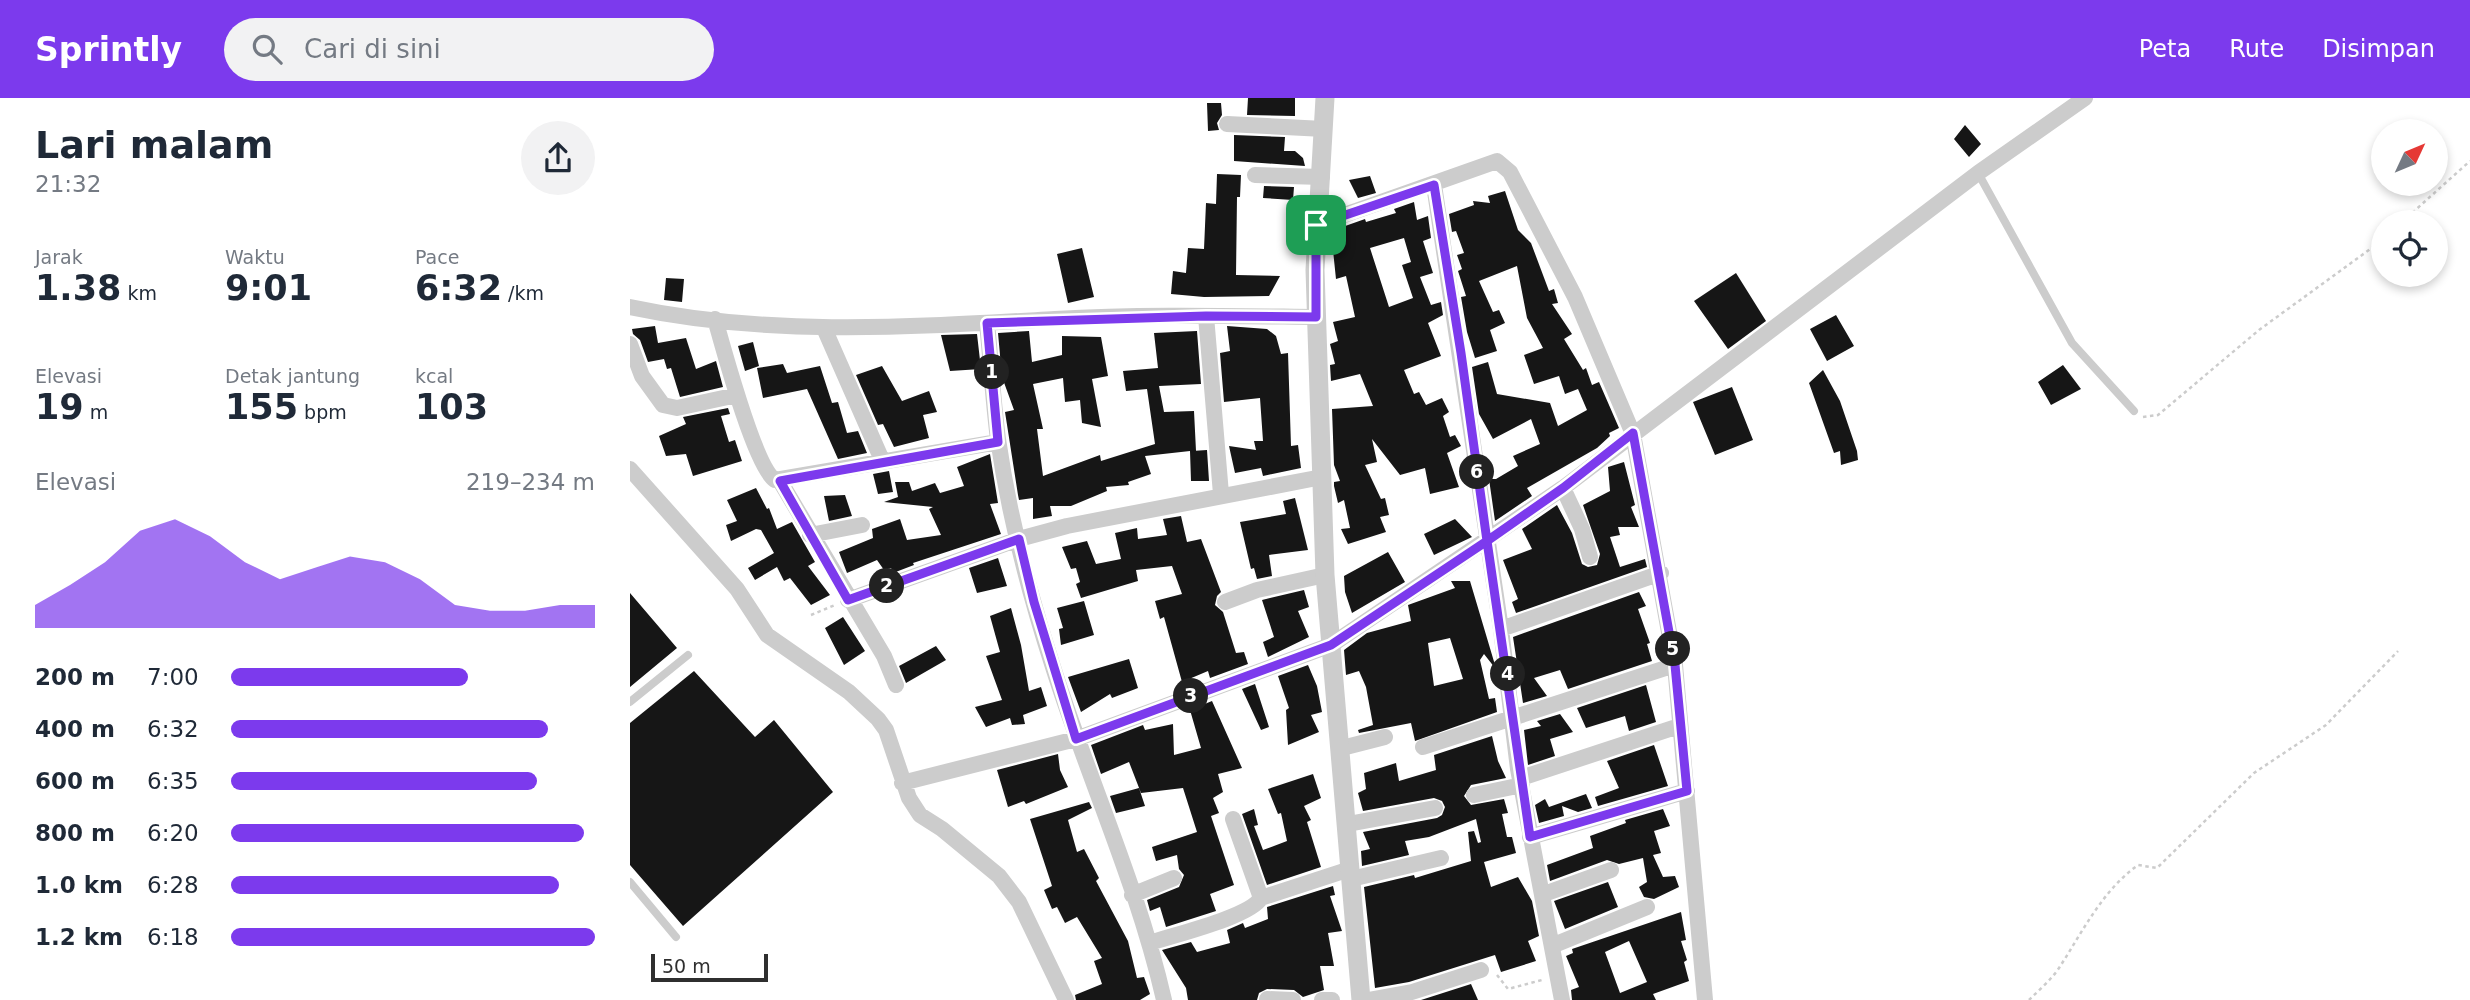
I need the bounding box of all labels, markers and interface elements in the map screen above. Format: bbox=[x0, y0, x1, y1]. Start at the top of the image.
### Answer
search box bbox=[224, 18, 714, 81]
text: Sprintly bbox=[35, 30, 182, 69]
icon: search bbox=[248, 30, 286, 68]
text: Cari di sini bbox=[304, 34, 441, 64]
text: Peta bbox=[2139, 35, 2191, 63]
text: Rute bbox=[2229, 35, 2284, 63]
text: Disimpan bbox=[2322, 35, 2435, 63]
north arrow bbox=[2371, 119, 2448, 196]
map controls bbox=[2371, 119, 2448, 287]
button: share bbox=[521, 121, 595, 195]
text: Lari malam bbox=[35, 123, 273, 167]
text: 21:32 bbox=[35, 171, 101, 197]
pin bbox=[1286, 195, 1346, 255]
icon: arrive bbox=[1297, 206, 1335, 244]
button: locate bbox=[2371, 210, 2448, 287]
text: Jarak bbox=[35, 246, 83, 268]
text: Waktu bbox=[225, 246, 285, 268]
text: Pace bbox=[415, 246, 459, 268]
text: 1.38 bbox=[35, 268, 121, 308]
text: 9:01 bbox=[225, 268, 312, 308]
text: 6:32 bbox=[415, 268, 502, 308]
text: km bbox=[121, 282, 157, 304]
text: /km bbox=[502, 282, 544, 304]
pin: 1 bbox=[974, 354, 1010, 390]
text: 1 bbox=[985, 360, 998, 382]
text: Elevasi bbox=[35, 365, 102, 387]
text: Detak jantung bbox=[225, 365, 360, 387]
text: kcal bbox=[415, 365, 453, 387]
text: 19 bbox=[35, 387, 84, 427]
text: 155 bbox=[225, 387, 298, 427]
text: 103 bbox=[415, 387, 488, 427]
text: m bbox=[84, 401, 108, 423]
text: bpm bbox=[298, 401, 347, 423]
pin: 6 bbox=[1460, 454, 1494, 490]
text: 6 bbox=[1470, 460, 1483, 482]
text: Elevasi bbox=[35, 469, 116, 495]
text: 219–234 m bbox=[466, 469, 595, 495]
pin: 2 bbox=[870, 568, 904, 603]
text: 2 bbox=[880, 574, 893, 596]
pin: 5 bbox=[1656, 632, 1690, 666]
text: 5 bbox=[1666, 637, 1679, 659]
pin: 4 bbox=[1490, 656, 1526, 692]
text: 4 bbox=[1501, 662, 1514, 684]
text: 200 m bbox=[35, 664, 115, 690]
text: 7:00 bbox=[147, 664, 199, 690]
pin: 3 bbox=[1174, 678, 1208, 714]
text: 3 bbox=[1184, 684, 1197, 706]
text: 400 m bbox=[35, 716, 115, 742]
text: 6:32 bbox=[147, 716, 199, 742]
text: 600 m bbox=[35, 768, 115, 794]
text: 6:35 bbox=[147, 768, 199, 794]
text: 800 m bbox=[35, 820, 115, 846]
text: 6:20 bbox=[147, 820, 199, 846]
text: 1.0 km bbox=[35, 872, 123, 898]
text: 6:28 bbox=[147, 872, 199, 898]
text: 1.2 km bbox=[35, 924, 123, 950]
text: 6:18 bbox=[147, 924, 199, 950]
scale bar bbox=[651, 951, 768, 983]
text: 50 m bbox=[662, 955, 711, 977]

